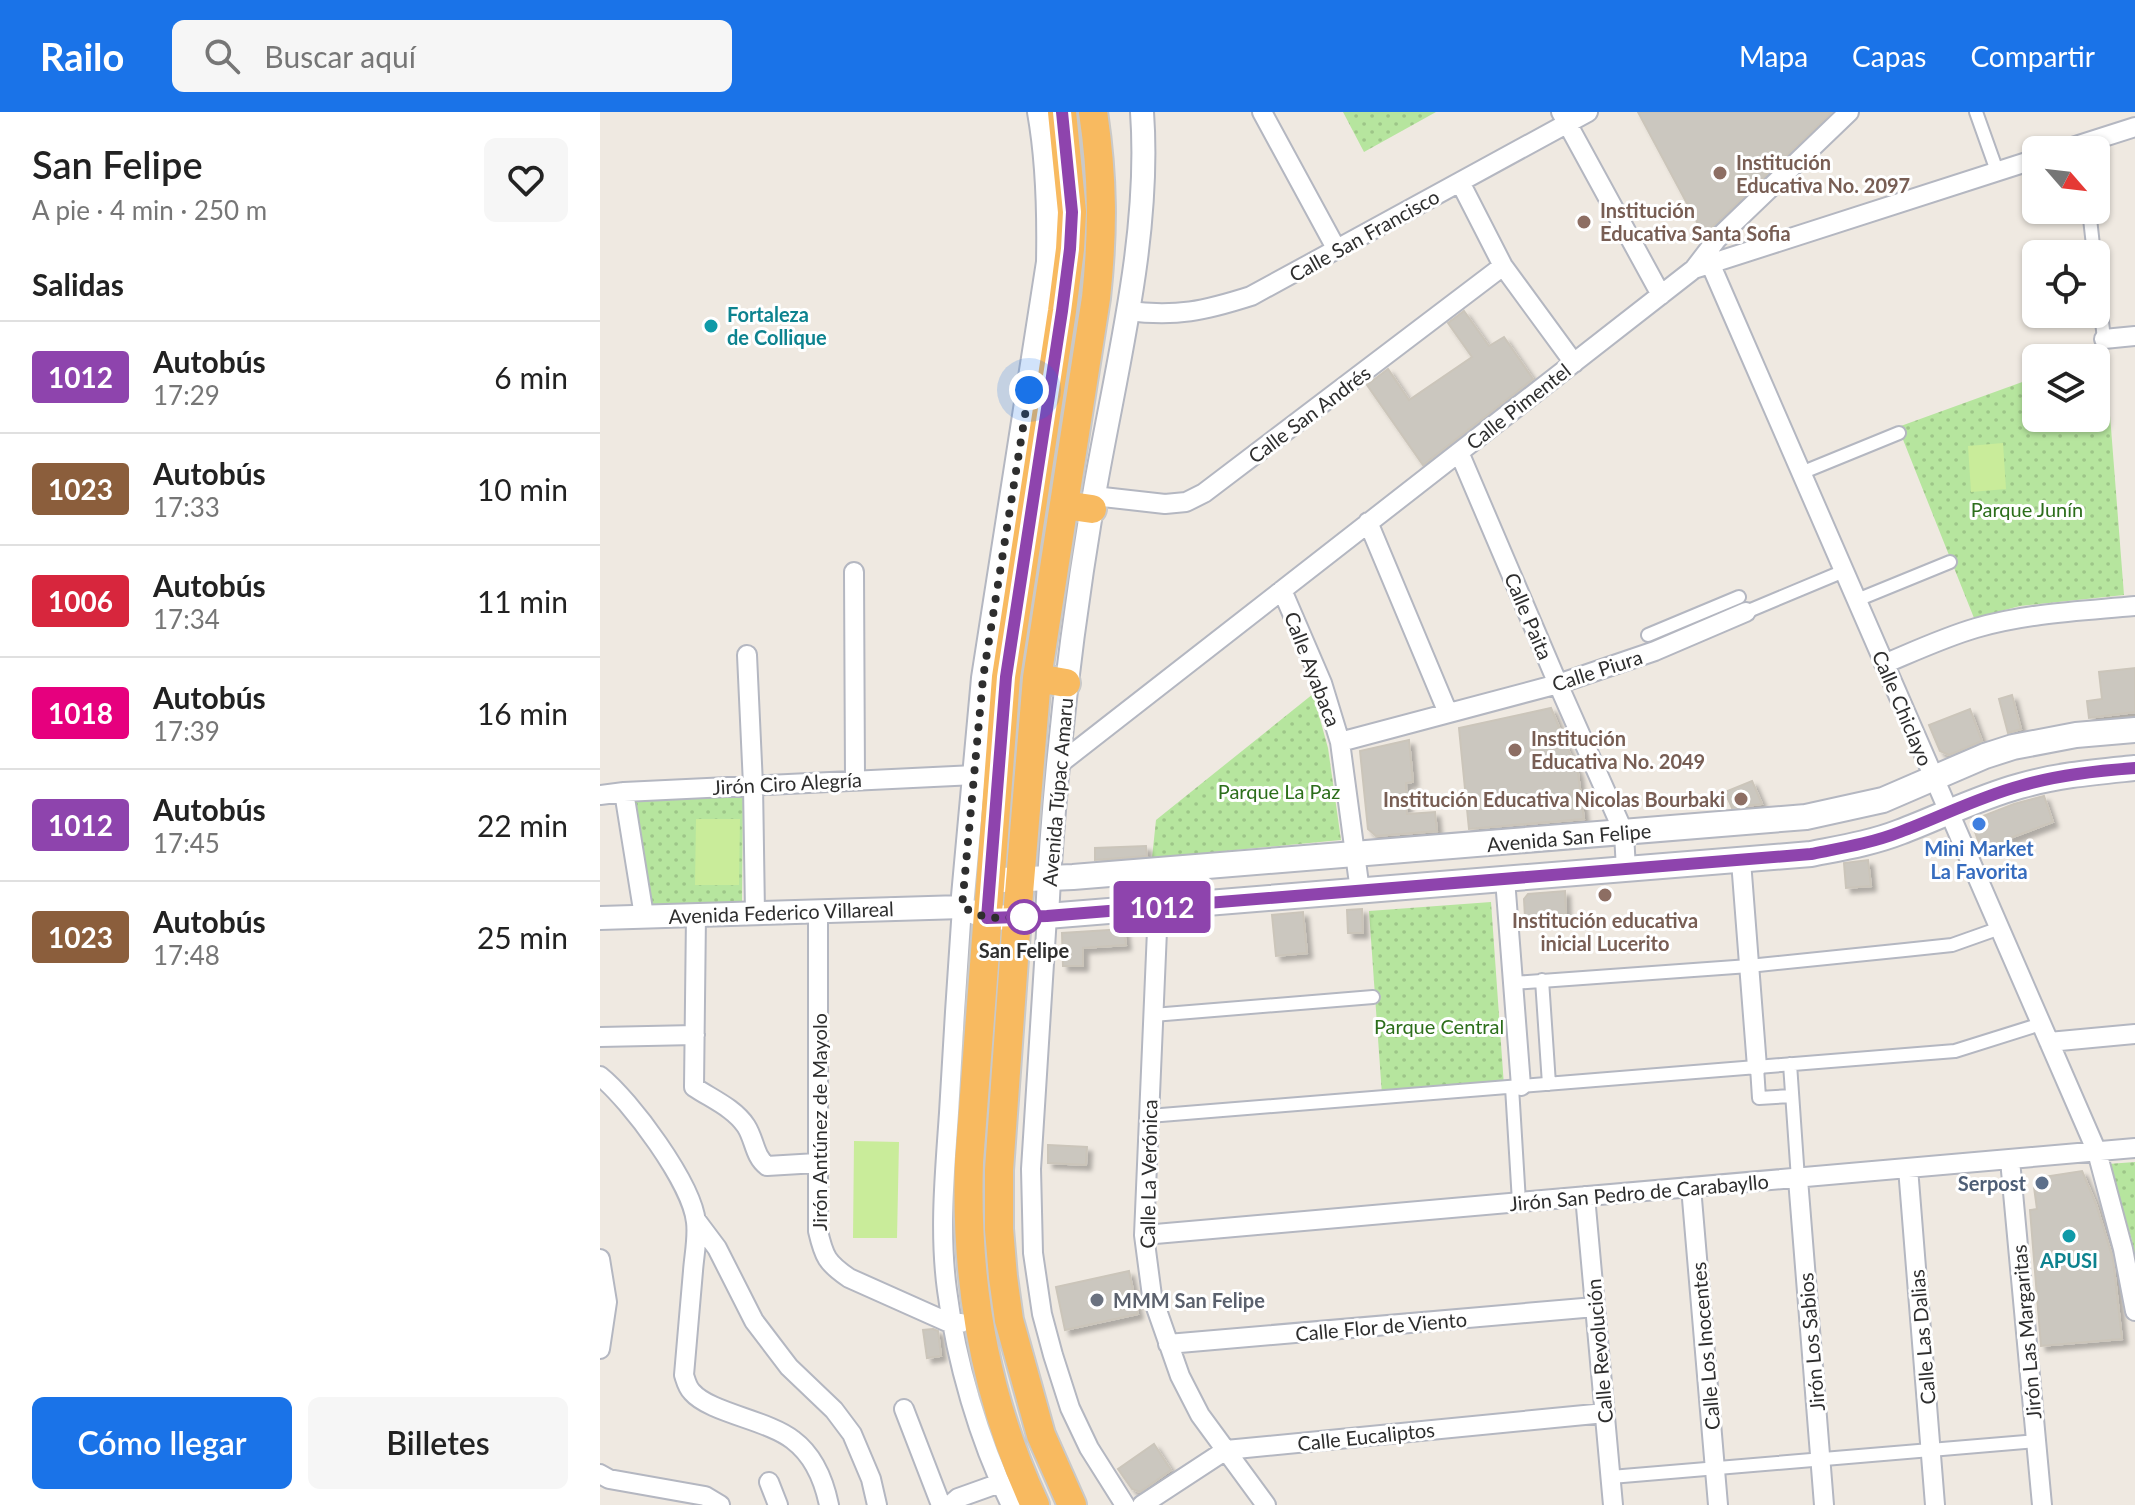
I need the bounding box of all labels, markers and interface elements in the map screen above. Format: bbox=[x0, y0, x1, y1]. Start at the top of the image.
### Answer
search box bbox=[172, 20, 732, 92]
text: Railo bbox=[40, 33, 124, 79]
icon: search bbox=[200, 34, 244, 78]
text: Buscar aquí bbox=[264, 38, 416, 74]
text: Mapa bbox=[1739, 39, 1808, 73]
text: Capas bbox=[1852, 39, 1926, 73]
text: Compartir bbox=[1970, 39, 2095, 73]
north arrow bbox=[2022, 136, 2110, 224]
map controls bbox=[2022, 136, 2110, 432]
button: heart bbox=[484, 138, 568, 222]
text: San Felipe bbox=[32, 141, 203, 187]
place label: Institución Educativa No. 2097 bbox=[1736, 150, 1910, 197]
marker: Institución Educativa No. 2097 bbox=[1711, 164, 1729, 182]
street label: Calle San Francisco bbox=[1285, 184, 1443, 286]
text: A pie · 4 min · 250 m bbox=[32, 194, 267, 226]
place label: Institución Educativa Santa Sofia bbox=[1600, 198, 1791, 245]
marker: Institución Educativa Santa Sofia bbox=[1575, 213, 1593, 231]
button: locate bbox=[2022, 240, 2110, 328]
text: Salidas bbox=[32, 266, 124, 302]
place label: Fortaleza de Collique bbox=[727, 302, 827, 349]
marker: Fortaleza de Collique bbox=[702, 317, 720, 335]
text: Autobús bbox=[153, 343, 266, 379]
button: layers bbox=[2022, 344, 2110, 432]
street label: Calle Pimentel bbox=[1461, 358, 1575, 454]
text: 6 min bbox=[494, 359, 568, 395]
text: 1012 bbox=[48, 360, 113, 394]
street label: Calle San Andrés bbox=[1243, 360, 1375, 468]
your location bbox=[1009, 370, 1049, 410]
text: 17:29 bbox=[153, 379, 220, 411]
text: Autobús bbox=[153, 455, 266, 491]
text: 10 min bbox=[477, 471, 568, 507]
text: 1023 bbox=[48, 472, 113, 506]
text: 17:33 bbox=[153, 491, 220, 523]
park label: Parque Junín bbox=[1971, 497, 2083, 521]
text: Autobús bbox=[153, 567, 266, 603]
street label: Calle Paita bbox=[1500, 569, 1558, 663]
text: 11 min bbox=[477, 583, 568, 619]
text: 1006 bbox=[48, 584, 113, 618]
text: 17:34 bbox=[153, 603, 220, 635]
street label: Calle Ayabaca bbox=[1280, 608, 1346, 730]
street label: Calle Piura bbox=[1549, 644, 1645, 696]
street label: Calle Chiclayo bbox=[1868, 647, 1938, 769]
text: Autobús bbox=[153, 679, 266, 715]
text: 16 min bbox=[477, 695, 568, 731]
text: 1018 bbox=[48, 696, 113, 730]
street label: Avenida Túpac Amaru bbox=[1037, 697, 1077, 887]
text: 17:39 bbox=[153, 715, 220, 747]
place label: Institución Educativa No. 2049 bbox=[1531, 726, 1705, 773]
marker: Institución Educativa No. 2049 bbox=[1506, 741, 1524, 759]
street label: Jirón Ciro Alegría bbox=[712, 767, 862, 799]
park label: Parque La Paz bbox=[1218, 779, 1340, 803]
place label: Institución Educativa Nicolas Bourbaki bbox=[1383, 787, 1725, 811]
marker: Institución Educativa Nicolas Bourbaki bbox=[1732, 790, 1750, 808]
text: Autobús bbox=[153, 791, 266, 827]
text: 22 min bbox=[477, 807, 568, 843]
text: 1012 bbox=[48, 808, 113, 842]
marker: Mini Market La Favorita bbox=[1970, 815, 1988, 833]
street label: Avenida San Felipe bbox=[1486, 818, 1652, 856]
text: 17:45 bbox=[153, 827, 220, 859]
place label: Mini Market La Favorita bbox=[1924, 836, 2034, 883]
line badge: 1012 bbox=[1106, 881, 1218, 933]
marker: Institución educativa inicial Lucerito bbox=[1596, 886, 1614, 904]
text: 1012 bbox=[1130, 890, 1194, 924]
street label: Avenida Federico Villareal bbox=[668, 896, 894, 928]
marker: San Felipe bbox=[1007, 900, 1041, 934]
text: Autobús bbox=[153, 903, 266, 939]
place label: Institución educativa inicial Lucerito bbox=[1512, 908, 1698, 955]
text: 25 min bbox=[477, 919, 568, 955]
text: 1023 bbox=[48, 920, 113, 954]
place label: San Felipe bbox=[979, 938, 1069, 962]
text: 17:48 bbox=[153, 939, 220, 971]
street label: Jirón Antúnez de Mayolo bbox=[807, 1013, 831, 1231]
park label: Parque Central bbox=[1374, 1014, 1504, 1038]
street label: Calle La Verónica bbox=[1135, 1099, 1161, 1249]
street label: Jirón San Pedro de Carabayllo bbox=[1508, 1169, 1770, 1215]
place label: Serpost bbox=[1958, 1171, 2027, 1195]
marker: Serpost bbox=[2033, 1174, 2051, 1192]
marker: APUSI bbox=[2060, 1227, 2078, 1245]
street label: Jirón Las Margaritas bbox=[2006, 1244, 2046, 1420]
place label: APUSI bbox=[2039, 1248, 2098, 1272]
street label: Calle Los Inocentes bbox=[1686, 1261, 1724, 1431]
street label: Calle Las Dalias bbox=[1904, 1269, 1940, 1405]
street label: Jirón Los Sabios bbox=[1793, 1272, 1829, 1412]
street label: Calle Revolución bbox=[1581, 1278, 1617, 1424]
place label: MMM San Felipe bbox=[1113, 1288, 1265, 1312]
marker: MMM San Felipe bbox=[1088, 1291, 1106, 1309]
street label: Calle Flor de Viento bbox=[1294, 1307, 1468, 1345]
button: Cómo llegar bbox=[32, 1397, 292, 1489]
button: Billetes bbox=[308, 1397, 568, 1489]
street label: Calle Eucaliptos bbox=[1296, 1417, 1436, 1455]

